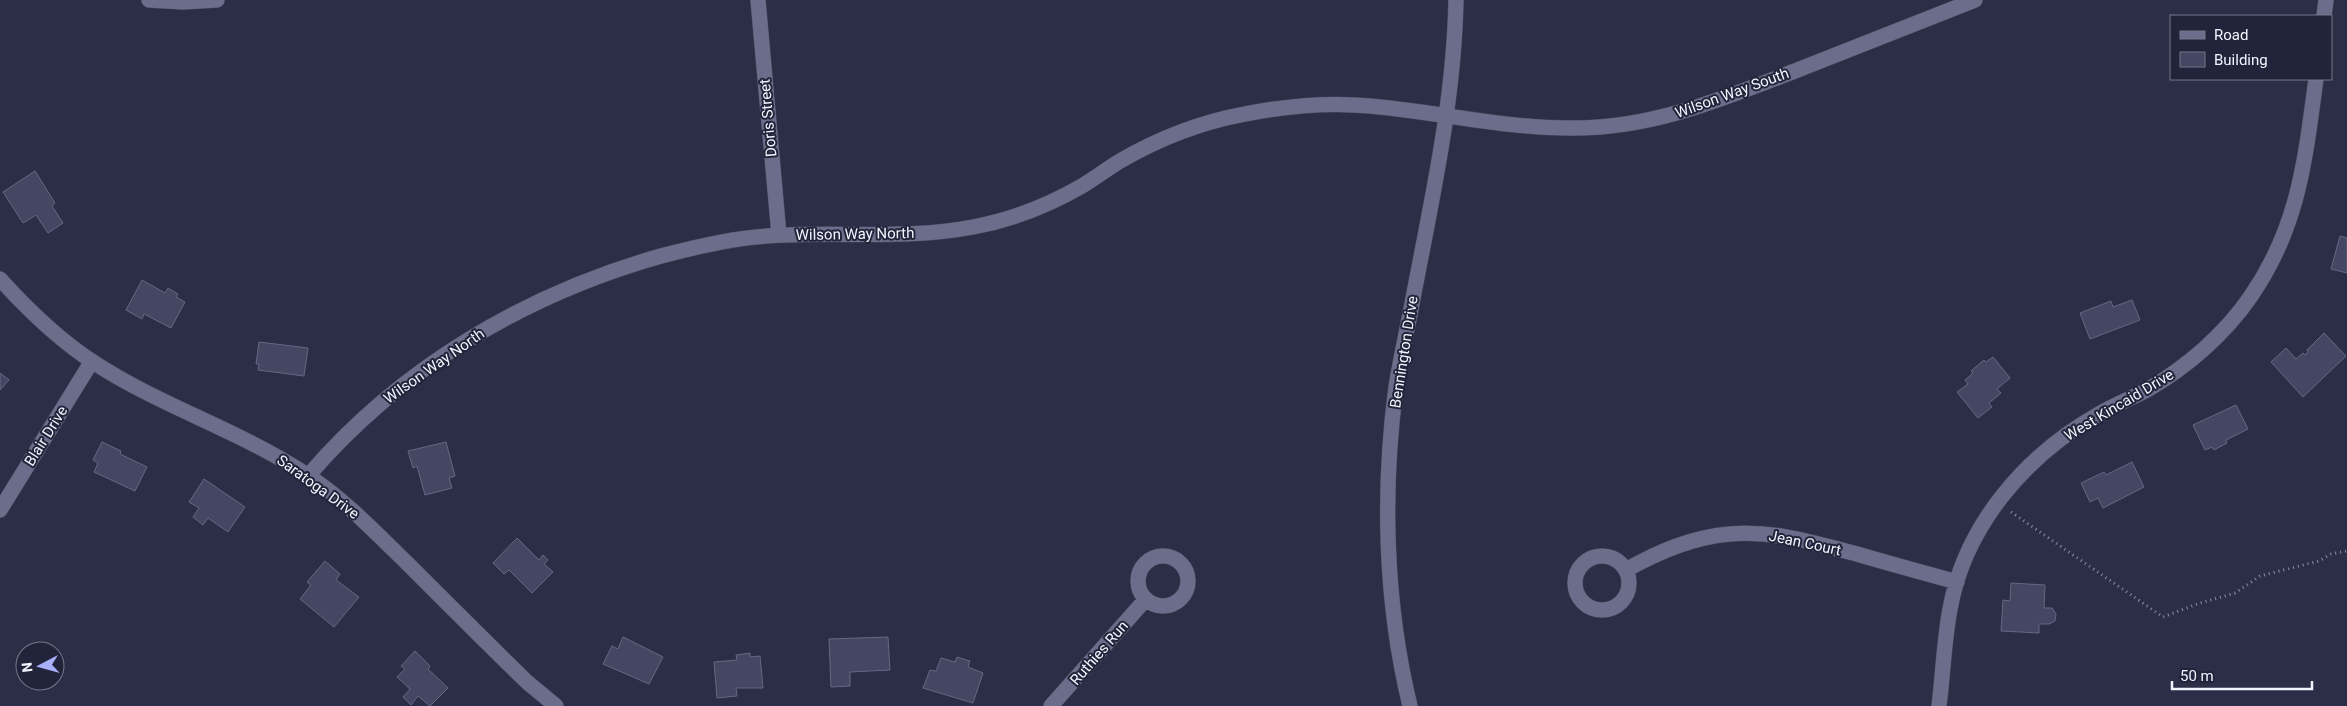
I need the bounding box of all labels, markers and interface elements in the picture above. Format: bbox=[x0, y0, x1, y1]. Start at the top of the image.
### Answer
legend bbox=[2170, 15, 2332, 80]
text: Road bbox=[2214, 26, 2248, 44]
text: Building bbox=[2214, 51, 2268, 69]
street label: Wilson Way South bbox=[1673, 64, 1791, 122]
street label: Doris Street bbox=[756, 78, 780, 158]
street label: Wilson Way North bbox=[795, 224, 915, 244]
street label: Bennington Drive bbox=[1386, 295, 1422, 409]
street label: Wilson Way North bbox=[380, 325, 488, 407]
street label: West Kincaid Drive bbox=[2061, 365, 2177, 445]
street label: Blair Drive bbox=[21, 403, 71, 469]
street label: Saratoga Drive bbox=[273, 451, 363, 523]
street label: Jean Court bbox=[1767, 527, 1843, 559]
street label: Ruthies Run bbox=[1066, 617, 1132, 689]
north arrow bbox=[15, 641, 65, 691]
scale bar bbox=[2172, 658, 2312, 690]
text: N bbox=[19, 662, 36, 673]
text: 50 m bbox=[2180, 667, 2214, 685]

